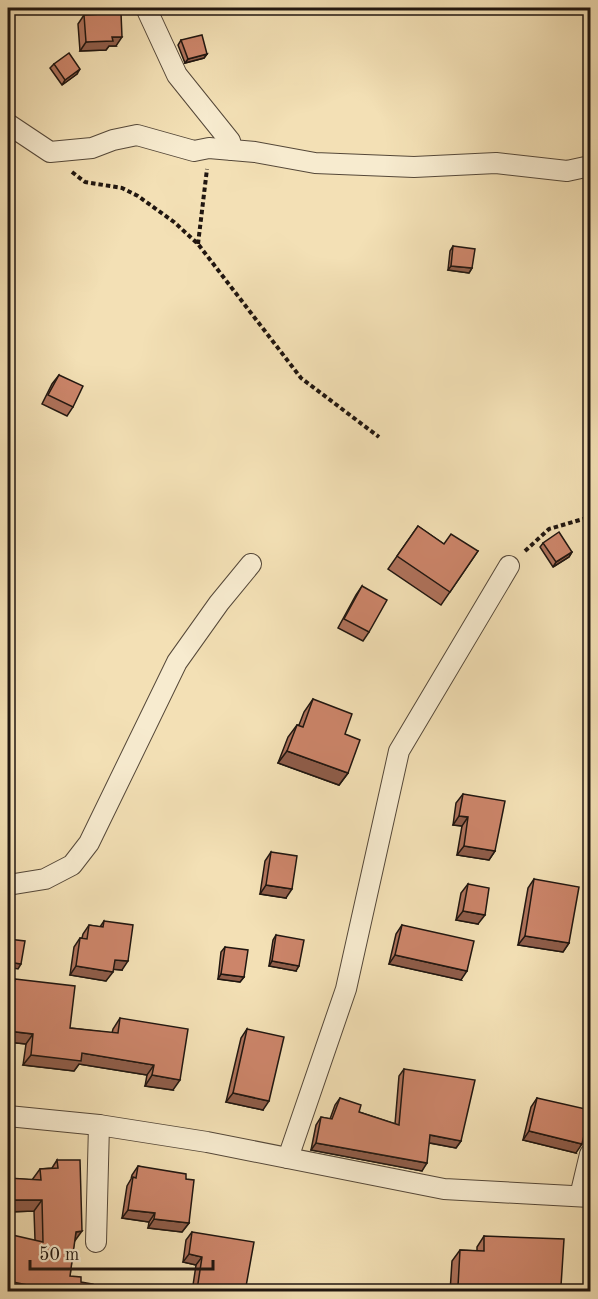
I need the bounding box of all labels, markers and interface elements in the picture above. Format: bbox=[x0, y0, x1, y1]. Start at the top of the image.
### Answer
scale bar bbox=[30, 1233, 213, 1271]
text: 50 m bbox=[39, 1246, 79, 1264]

